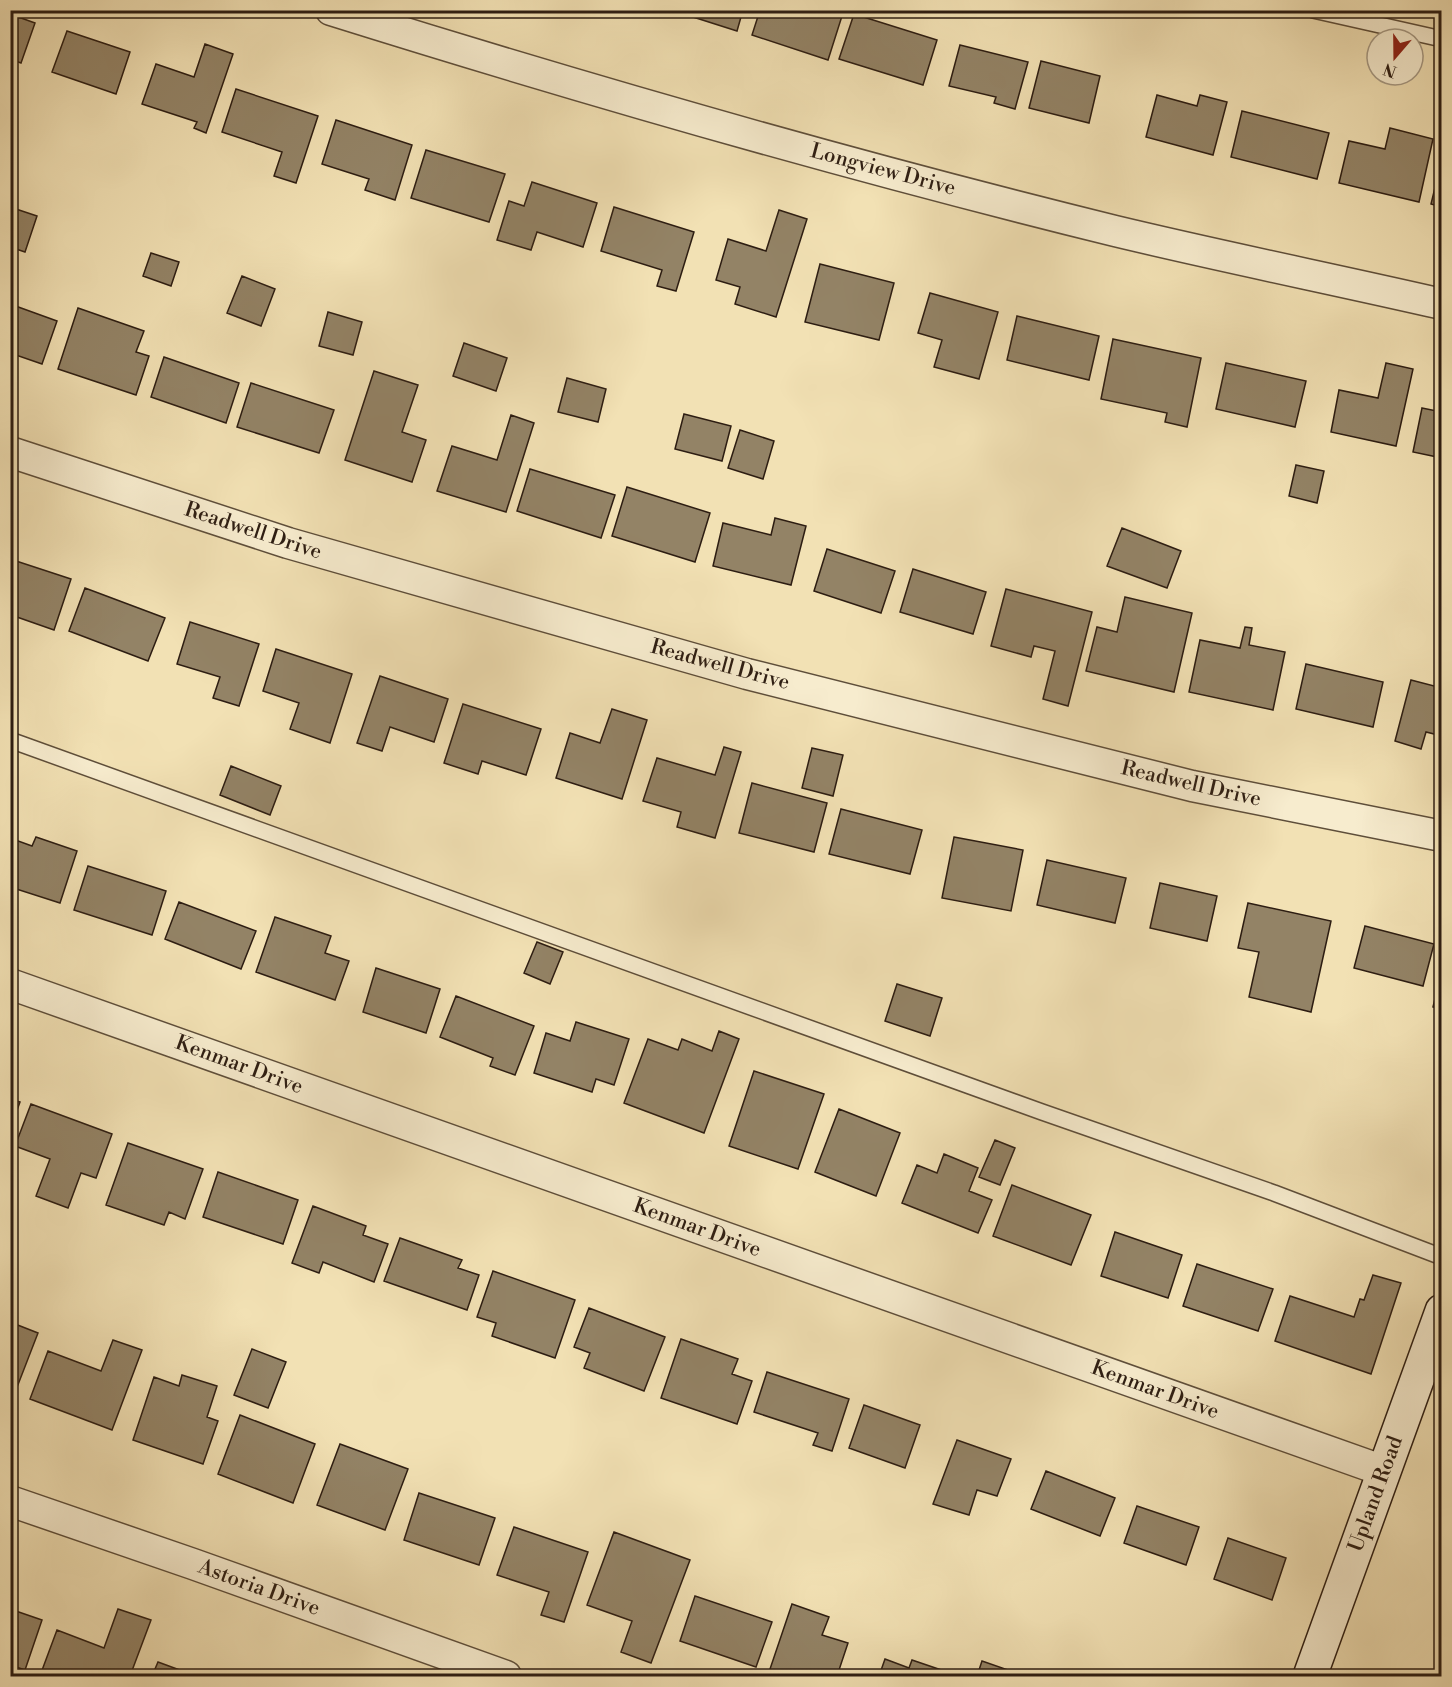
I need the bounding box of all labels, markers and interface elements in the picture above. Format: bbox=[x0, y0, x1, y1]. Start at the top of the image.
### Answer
north arrow bbox=[1365, 27, 1425, 87]
text: N bbox=[1381, 58, 1400, 82]
street label: Longview Drive bbox=[808, 138, 958, 202]
street label: Readwell Drive bbox=[181, 497, 325, 565]
street label: Readwell Drive bbox=[648, 634, 792, 696]
street label: Readwell Drive bbox=[1118, 755, 1264, 813]
street label: Kenmar Drive bbox=[171, 1030, 307, 1100]
street label: Kenmar Drive bbox=[629, 1193, 765, 1263]
street label: Kenmar Drive bbox=[1087, 1355, 1223, 1425]
street label: Upland Road bbox=[1343, 1432, 1409, 1556]
street label: Astoria Drive bbox=[194, 1554, 323, 1622]

